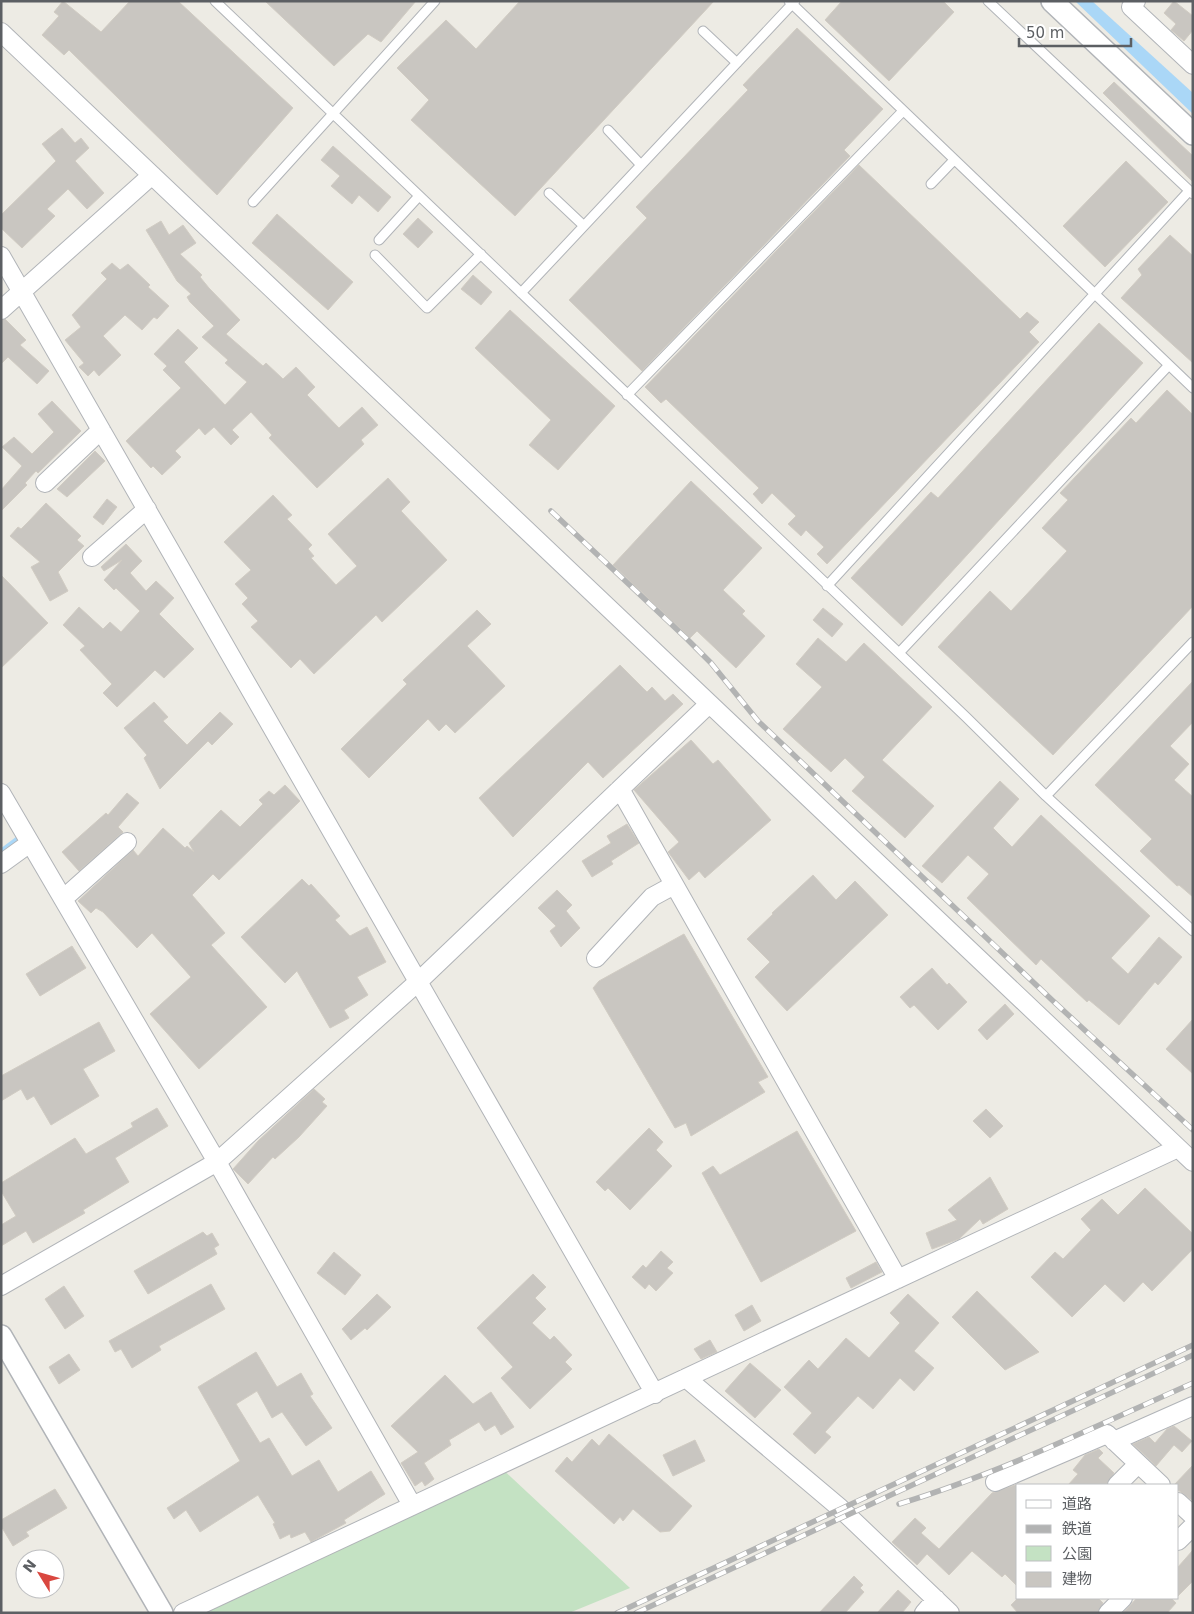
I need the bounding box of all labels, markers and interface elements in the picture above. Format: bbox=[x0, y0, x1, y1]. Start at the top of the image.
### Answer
scale bar bbox=[1019, 15, 1132, 47]
text: 50 m bbox=[1026, 24, 1064, 42]
legend bbox=[1016, 1484, 1179, 1599]
text: 道路 bbox=[1062, 1495, 1092, 1513]
text: 鉄道 bbox=[1062, 1520, 1092, 1538]
text: 公園 bbox=[1062, 1545, 1092, 1563]
north arrow bbox=[15, 1549, 65, 1599]
text: N bbox=[20, 1557, 40, 1576]
text: 建物 bbox=[1062, 1570, 1092, 1588]

